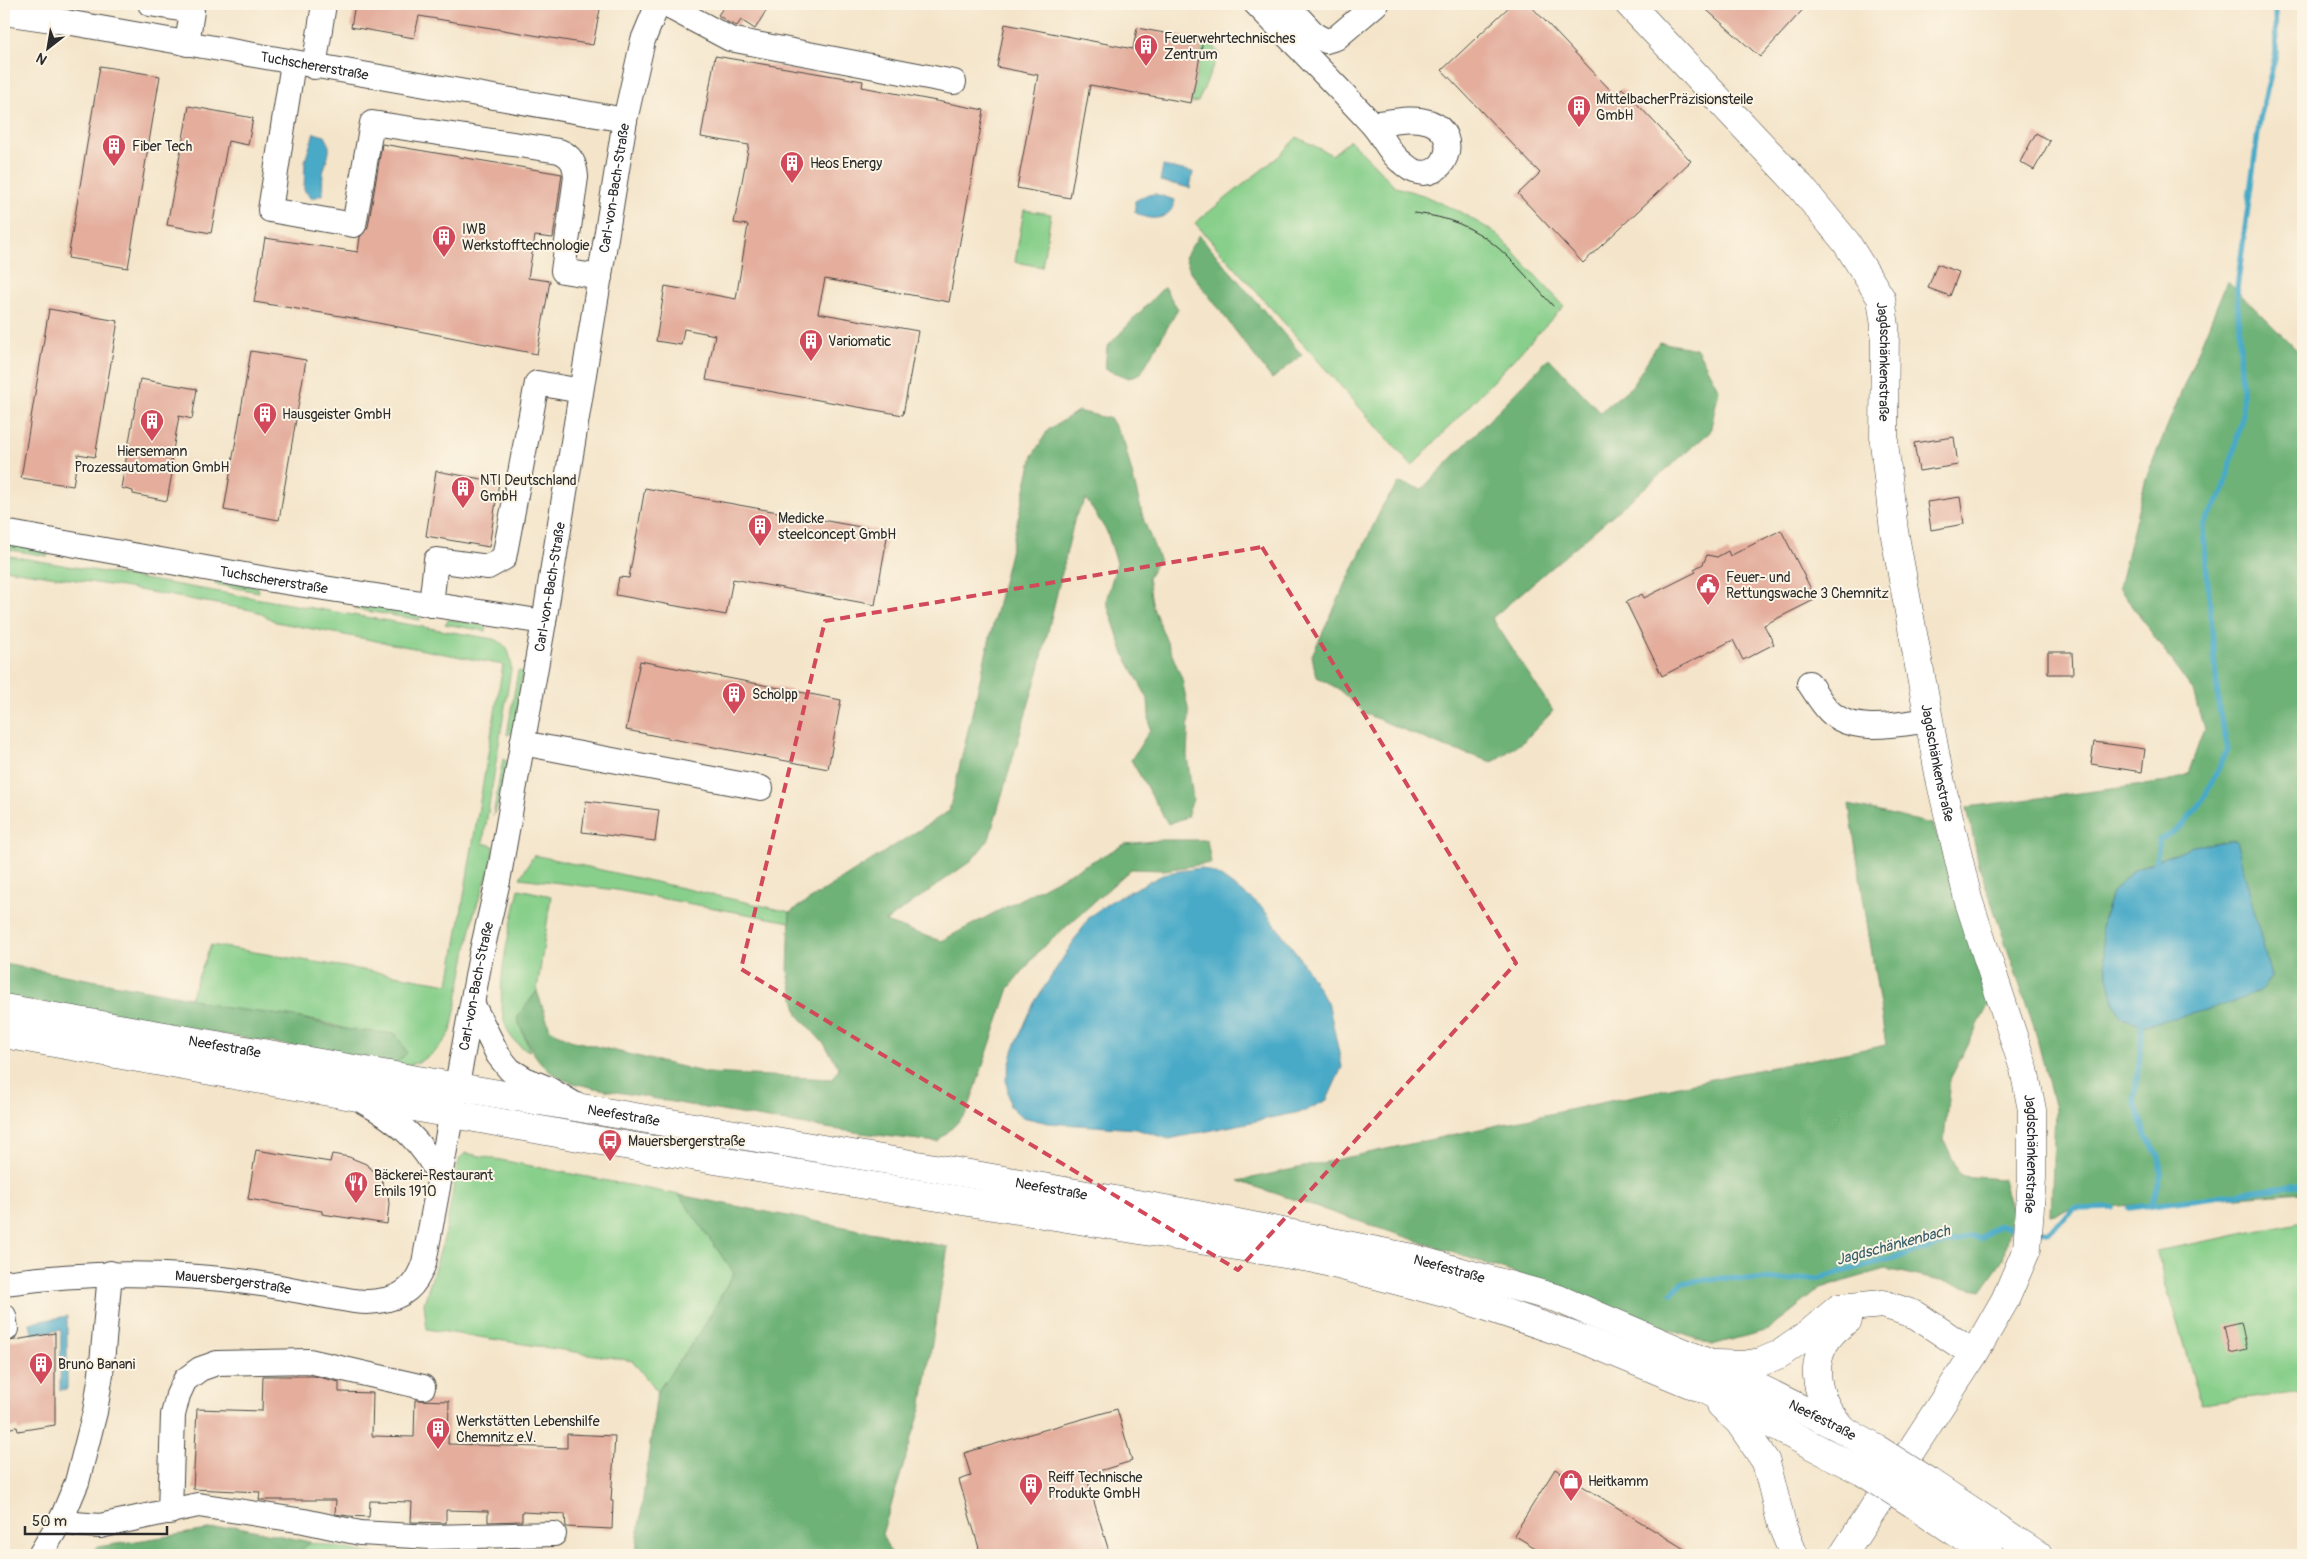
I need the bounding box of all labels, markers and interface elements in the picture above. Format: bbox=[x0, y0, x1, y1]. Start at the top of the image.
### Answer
north arrow bbox=[22, 22, 72, 72]
place label: Feuerwehrtechnisches Zentrum bbox=[1164, 30, 1296, 63]
building icon: Feuerwehrtechnisches Zentrum bbox=[1133, 33, 1159, 67]
street label: Tuchschererstraße bbox=[259, 48, 370, 84]
text: N bbox=[33, 49, 50, 68]
place label: MittelbacherPräzisionsteile GmbH bbox=[1596, 91, 1753, 124]
building icon: MittelbacherPräzisionsteile GmbH bbox=[1566, 94, 1592, 128]
street label: Carl-von-Bach-Straße bbox=[596, 122, 633, 254]
building icon: Fiber Tech bbox=[101, 133, 127, 167]
place label: Fiber Tech bbox=[132, 138, 192, 155]
building icon: Heos Energy bbox=[779, 150, 805, 184]
place label: Heos Energy bbox=[810, 155, 882, 172]
place label: IWB Werkstofftechnologie bbox=[462, 221, 590, 254]
building icon: IWB Werkstofftechnologie bbox=[431, 224, 457, 258]
street label: Jagdschänkenstraße bbox=[1873, 301, 1893, 422]
building icon: Variomatic bbox=[798, 328, 824, 362]
place label: Variomatic bbox=[828, 333, 891, 350]
building icon: Hausgeister GmbH bbox=[252, 401, 278, 435]
place label: Hausgeister GmbH bbox=[282, 406, 391, 423]
building icon: Hiersemann Prozessautomation GmbH bbox=[139, 408, 165, 442]
place label: Hiersemann Prozessautomation GmbH bbox=[75, 443, 230, 476]
place label: NTI Deutschland GmbH bbox=[480, 472, 577, 505]
building icon: NTI Deutschland GmbH bbox=[450, 475, 476, 509]
place label: Medicke steelconcept GmbH bbox=[778, 510, 896, 543]
building icon: Medicke steelconcept GmbH bbox=[747, 513, 773, 547]
street label: Carl-von-Bach-Straße bbox=[531, 521, 569, 653]
street label: Tuchschererstraße bbox=[218, 563, 329, 598]
place label: Feuer- und Rettungswache 3 Chemnitz bbox=[1726, 569, 1889, 602]
public building icon: Feuer- und Rettungswache 3 Chemnitz bbox=[1695, 572, 1721, 606]
building icon: Scholpp bbox=[721, 681, 747, 715]
place label: Scholpp bbox=[752, 686, 798, 703]
street label: Jagdschänkenstraße bbox=[1917, 703, 1958, 824]
street label: Carl-von-Bach-Straße bbox=[455, 920, 497, 1052]
street label: Neefestraße bbox=[187, 1032, 262, 1062]
street label: Jagdschänkenstraße bbox=[2020, 1093, 2040, 1214]
street label: Neefestraße bbox=[586, 1101, 661, 1130]
bus stop icon: Mauersbergerstraße bbox=[597, 1128, 623, 1162]
place label: Mauersbergerstraße bbox=[628, 1133, 745, 1150]
place label: Bäckerei-Restaurant Emils 1910 bbox=[374, 1167, 494, 1200]
restaurant icon: Bäckerei-Restaurant Emils 1910 bbox=[343, 1170, 369, 1204]
street label: Neefestraße bbox=[1014, 1174, 1089, 1204]
water label: Jagdschänkenbach bbox=[1834, 1221, 1953, 1270]
street label: Neefestraße bbox=[1412, 1251, 1487, 1287]
street label: Mauersbergerstraße bbox=[174, 1267, 293, 1298]
building icon: Bruno Banani bbox=[28, 1351, 54, 1385]
place label: Bruno Banani bbox=[58, 1356, 136, 1373]
street label: Neefestraße bbox=[1786, 1396, 1859, 1444]
place label: Werkstätten Lebenshilfe Chemnitz e.V. bbox=[456, 1413, 600, 1446]
building icon: Werkstätten Lebenshilfe Chemnitz e.V. bbox=[425, 1416, 451, 1450]
shop icon: Heitkamm bbox=[1558, 1468, 1584, 1502]
place label: Reiff Technische Produkte GmbH bbox=[1048, 1469, 1143, 1502]
building icon: Reiff Technische Produkte GmbH bbox=[1018, 1472, 1044, 1506]
place label: Heitkamm bbox=[1588, 1473, 1649, 1490]
scale bar bbox=[25, 1504, 168, 1536]
text: 50 m bbox=[32, 1512, 67, 1531]

